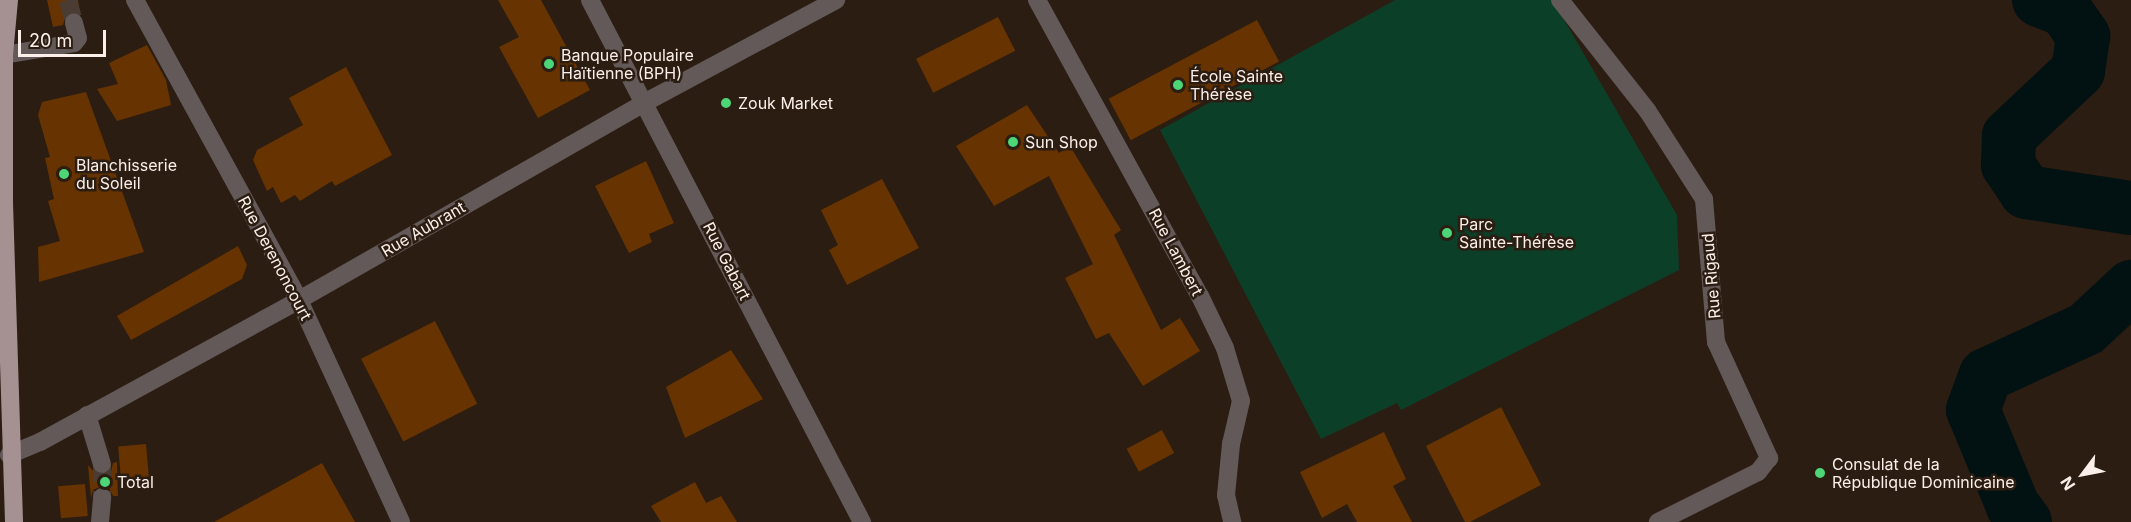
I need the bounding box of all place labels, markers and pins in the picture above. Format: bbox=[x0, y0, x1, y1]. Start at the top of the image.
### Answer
place label: Banque Populaire Haïtienne (BPH) bbox=[561, 45, 694, 83]
marker: Banque Populaire Haïtienne (BPH) bbox=[542, 57, 556, 71]
place label: École Sainte Thérèse bbox=[1190, 66, 1283, 104]
marker: École Sainte Thérèse bbox=[1171, 78, 1185, 92]
place label: Zouk Market bbox=[738, 93, 833, 113]
marker: Zouk Market bbox=[719, 96, 733, 110]
place label: Sun Shop bbox=[1025, 132, 1098, 152]
marker: Sun Shop bbox=[1006, 135, 1020, 149]
place label: Blanchisserie du Soleil bbox=[76, 155, 177, 193]
marker: Blanchisserie du Soleil bbox=[57, 167, 71, 181]
place label: Parc Sainte-Thérèse bbox=[1459, 214, 1574, 252]
marker: Parc Sainte-Thérèse bbox=[1440, 226, 1454, 240]
place label: Consulat de la République Dominicaine bbox=[1832, 454, 2015, 492]
marker: Consulat de la République Dominicaine bbox=[1813, 466, 1827, 480]
place label: Total bbox=[117, 472, 154, 492]
marker: Total bbox=[98, 475, 112, 489]

